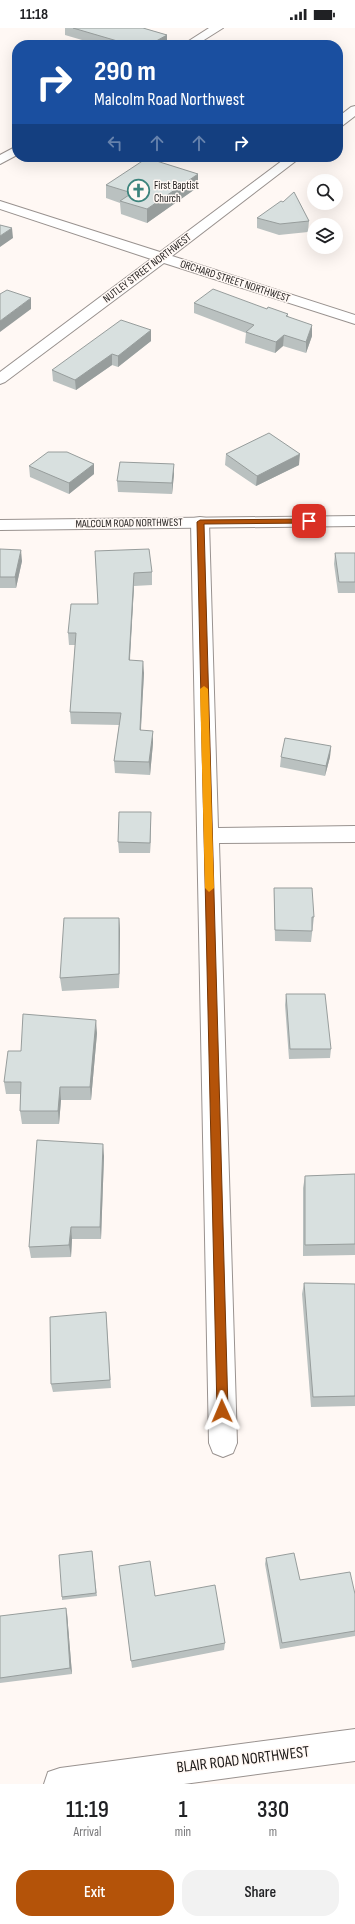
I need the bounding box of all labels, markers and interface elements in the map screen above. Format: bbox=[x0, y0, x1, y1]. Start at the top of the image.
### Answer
text: 11:18 bbox=[20, 5, 48, 24]
text: 290 m bbox=[94, 55, 156, 88]
icon: right bbox=[28, 56, 80, 108]
text: Malcolm Road Northwest bbox=[94, 89, 245, 110]
icon: left bbox=[104, 132, 126, 154]
icon: ahead bbox=[146, 132, 168, 154]
icon: ahead bbox=[188, 132, 210, 154]
icon: right bbox=[230, 132, 252, 154]
map controls bbox=[307, 174, 343, 254]
button: search bbox=[307, 174, 343, 210]
church icon: First Baptist Church bbox=[125, 178, 151, 204]
place label: First Baptist Church bbox=[154, 179, 199, 205]
button: layers bbox=[307, 218, 343, 254]
street label: NUTLEY STREET NORTHWEST bbox=[100, 230, 194, 305]
street label: ORCHARD STREET NORTHWEST bbox=[179, 257, 292, 305]
pin bbox=[292, 504, 326, 538]
icon: arrive bbox=[298, 510, 320, 532]
street label: MALCOLM ROAD NORTHWEST bbox=[75, 516, 183, 530]
position arrow bbox=[201, 1390, 243, 1432]
street label: BLAIR ROAD NORTHWEST bbox=[176, 1742, 311, 1778]
text: 11:19 bbox=[66, 1795, 109, 1824]
text: 1 bbox=[178, 1795, 187, 1824]
text: 330 bbox=[257, 1795, 289, 1824]
text: Arrival bbox=[73, 1824, 101, 1840]
text: min bbox=[175, 1824, 191, 1840]
text: m bbox=[269, 1824, 277, 1840]
button: Exit bbox=[16, 1870, 174, 1916]
button: Share bbox=[182, 1870, 339, 1916]

